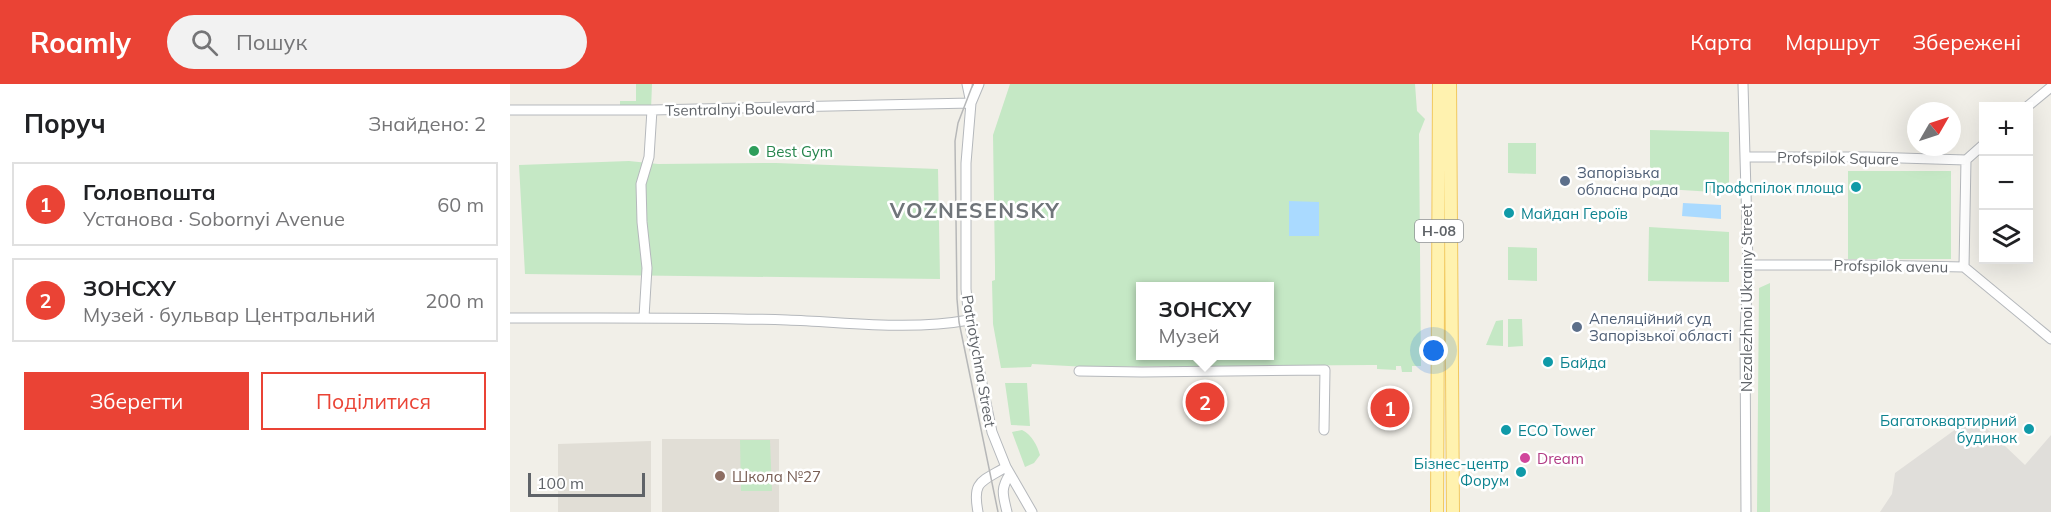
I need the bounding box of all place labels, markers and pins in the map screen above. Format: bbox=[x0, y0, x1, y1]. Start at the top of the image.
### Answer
place label: Best Gym bbox=[766, 142, 833, 161]
marker: Best Gym bbox=[747, 144, 761, 158]
place label: Запорізька обласна рада bbox=[1577, 163, 1678, 199]
marker: Запорізька обласна рада bbox=[1558, 174, 1572, 188]
place label: Профспілок площа bbox=[1704, 178, 1844, 197]
marker: Профспілок площа bbox=[1849, 180, 1863, 194]
place label: Майдан Героїв bbox=[1521, 204, 1628, 223]
marker: Майдан Героїв bbox=[1502, 206, 1516, 220]
place label: Апеляційний суд Запорізької області bbox=[1589, 309, 1732, 345]
marker: Апеляційний суд Запорізької області bbox=[1570, 320, 1584, 334]
place label: Байда bbox=[1560, 353, 1607, 372]
marker: Байда bbox=[1541, 355, 1555, 369]
pin: 2 bbox=[1186, 380, 1224, 424]
pin: 1 bbox=[1370, 386, 1410, 430]
place label: Багатоквартирний будинок bbox=[1880, 411, 2018, 447]
place label: ECO Tower bbox=[1518, 421, 1596, 440]
marker: Багатоквартирний будинок bbox=[2022, 422, 2036, 436]
marker: ECO Tower bbox=[1499, 423, 1513, 437]
place label: Dream bbox=[1537, 449, 1584, 468]
marker: Dream bbox=[1518, 451, 1532, 465]
place label: Бізнес-центр Форум bbox=[1414, 454, 1509, 490]
marker: Бізнес-центр Форум bbox=[1514, 465, 1528, 479]
place label: Школа №27 bbox=[732, 467, 821, 486]
marker: Школа №27 bbox=[713, 469, 727, 483]

